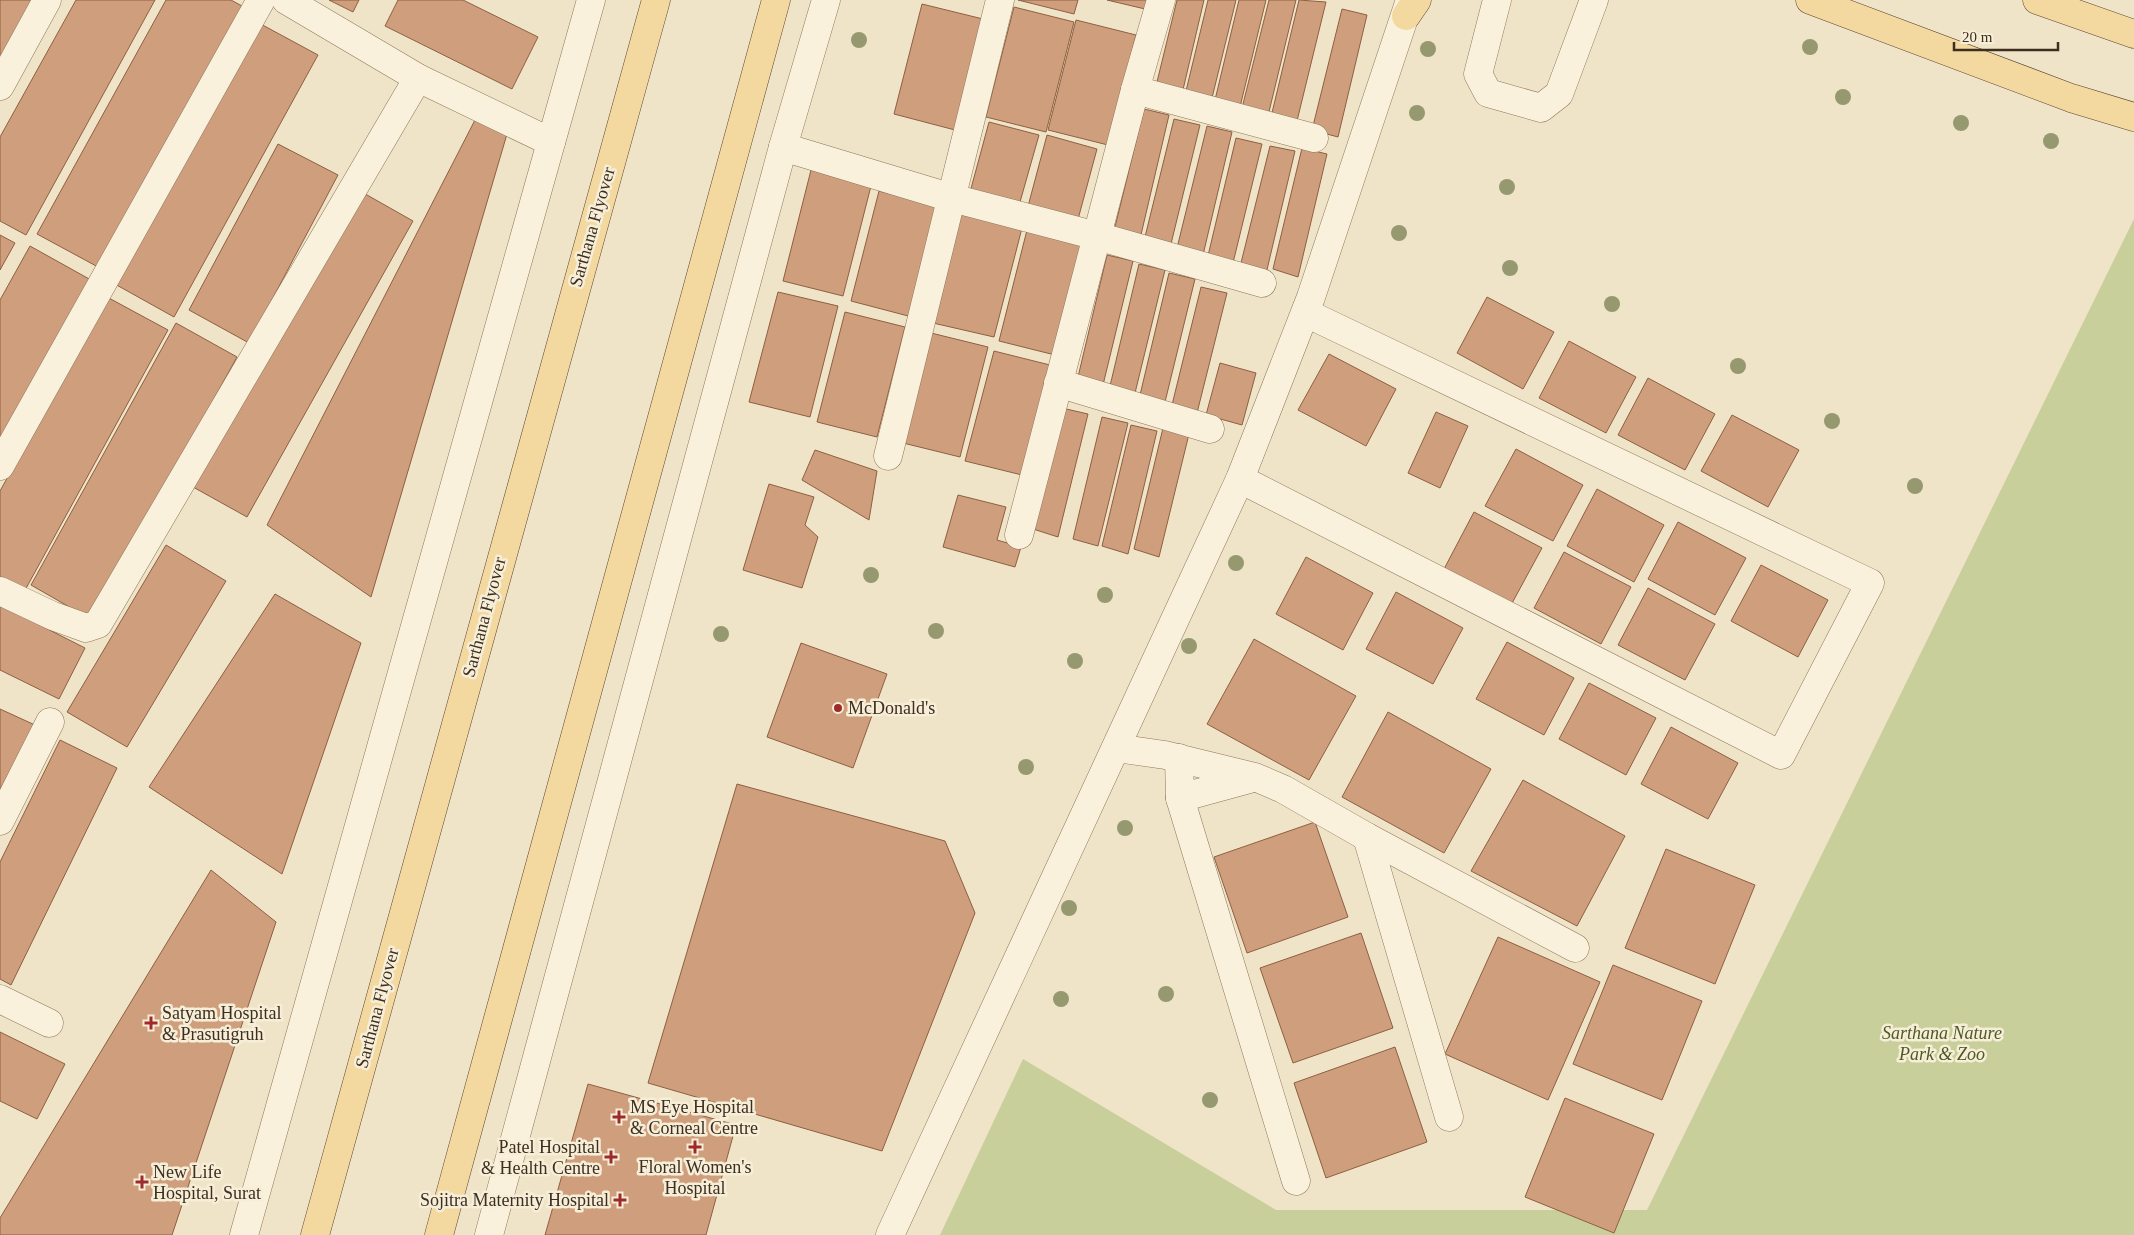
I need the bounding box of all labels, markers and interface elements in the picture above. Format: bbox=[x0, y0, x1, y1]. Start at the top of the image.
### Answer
scale bar bbox=[1954, 20, 2058, 52]
text: 20 m bbox=[1962, 29, 1993, 45]
street label: Sarthana Flyover bbox=[565, 165, 619, 289]
street label: Sarthana Flyover bbox=[458, 555, 510, 679]
place label: McDonald's bbox=[848, 698, 935, 718]
marker: McDonald's bbox=[832, 702, 844, 714]
street label: Sarthana Flyover bbox=[351, 946, 403, 1070]
place label: Satyam Hospital & Prasutigruh bbox=[162, 1003, 282, 1044]
marker: Satyam Hospital & Prasutigruh bbox=[144, 1016, 158, 1030]
park label: Sarthana Nature Park & Zoo bbox=[1882, 1023, 2002, 1064]
place label: MS Eye Hospital & Corneal Centre bbox=[630, 1097, 758, 1138]
marker: MS Eye Hospital & Corneal Centre bbox=[612, 1110, 626, 1124]
place label: Patel Hospital & Health Centre bbox=[481, 1137, 600, 1178]
marker: Floral Women's Hospital bbox=[688, 1140, 702, 1154]
marker: Patel Hospital & Health Centre bbox=[604, 1150, 618, 1164]
place label: Floral Women's Hospital bbox=[639, 1157, 751, 1198]
place label: New Life Hospital, Surat bbox=[153, 1162, 261, 1203]
marker: New Life Hospital, Surat bbox=[135, 1175, 149, 1189]
place label: Sojitra Maternity Hospital bbox=[420, 1190, 609, 1210]
marker: Sojitra Maternity Hospital bbox=[613, 1193, 627, 1207]

